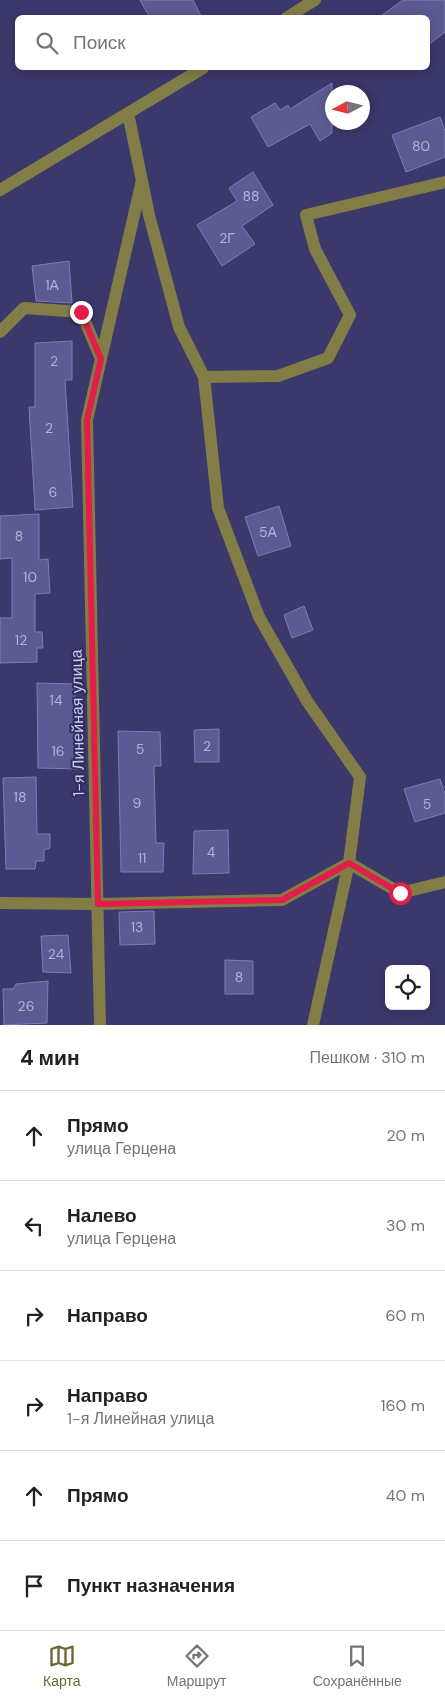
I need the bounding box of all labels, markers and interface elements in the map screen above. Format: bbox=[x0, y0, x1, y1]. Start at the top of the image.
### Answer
search box bbox=[15, 15, 430, 70]
icon: search bbox=[33, 29, 61, 57]
text: Поиск bbox=[73, 30, 126, 55]
north arrow bbox=[325, 85, 370, 130]
house number: 80 bbox=[412, 137, 430, 155]
house number: 88 bbox=[242, 187, 260, 205]
house number: 2Г bbox=[219, 229, 235, 247]
house number: 1А bbox=[45, 276, 60, 294]
route end bbox=[70, 301, 93, 324]
house number: 2 bbox=[50, 352, 58, 370]
house number: 2 bbox=[45, 419, 53, 437]
house number: 6 bbox=[49, 483, 57, 501]
house number: 5А bbox=[259, 523, 278, 541]
house number: 8 bbox=[15, 527, 23, 545]
house number: 10 bbox=[23, 568, 37, 586]
house number: 12 bbox=[15, 631, 27, 649]
street label: 1-я Линейная улица bbox=[66, 649, 89, 797]
house number: 14 bbox=[50, 691, 63, 709]
house number: 2 bbox=[203, 737, 211, 755]
house number: 5 bbox=[136, 740, 144, 758]
house number: 16 bbox=[51, 742, 65, 760]
house number: 18 bbox=[14, 788, 26, 806]
house number: 9 bbox=[133, 794, 142, 812]
house number: 5 bbox=[423, 795, 431, 813]
house number: 4 bbox=[207, 843, 216, 861]
house number: 11 bbox=[138, 849, 146, 867]
route start bbox=[389, 882, 412, 905]
house number: 13 bbox=[131, 918, 143, 936]
house number: 24 bbox=[48, 945, 65, 963]
map controls bbox=[385, 965, 430, 1010]
button: locate bbox=[385, 965, 430, 1010]
house number: 8 bbox=[235, 968, 243, 986]
house number: 26 bbox=[18, 997, 34, 1015]
text: 4 мин bbox=[20, 1044, 80, 1072]
text: Пешком · 310 m bbox=[309, 1047, 425, 1068]
text: Прямо bbox=[67, 1113, 129, 1138]
icon: ahead bbox=[20, 1122, 48, 1150]
text: 20 m bbox=[386, 1125, 425, 1146]
text: улица Герцена bbox=[67, 1138, 176, 1159]
text: Налево bbox=[67, 1203, 137, 1228]
icon: left bbox=[20, 1212, 48, 1240]
text: 30 m bbox=[386, 1215, 425, 1236]
text: улица Герцена bbox=[67, 1228, 176, 1249]
icon: right bbox=[20, 1302, 48, 1330]
text: Направо bbox=[67, 1303, 148, 1328]
text: 60 m bbox=[385, 1305, 425, 1326]
text: Направо bbox=[67, 1383, 148, 1408]
icon: right bbox=[20, 1392, 48, 1420]
text: 160 m bbox=[381, 1395, 425, 1416]
text: 1-я Линейная улица bbox=[67, 1408, 214, 1429]
icon: ahead bbox=[20, 1482, 48, 1510]
text: Прямо bbox=[67, 1483, 129, 1508]
text: 40 m bbox=[386, 1485, 425, 1506]
icon: arrive bbox=[20, 1572, 48, 1600]
text: Пункт назначения bbox=[67, 1573, 235, 1598]
tab: Карта bbox=[43, 1642, 81, 1690]
tab: Маршрут bbox=[167, 1642, 226, 1690]
tab: Сохранённые bbox=[313, 1642, 402, 1690]

